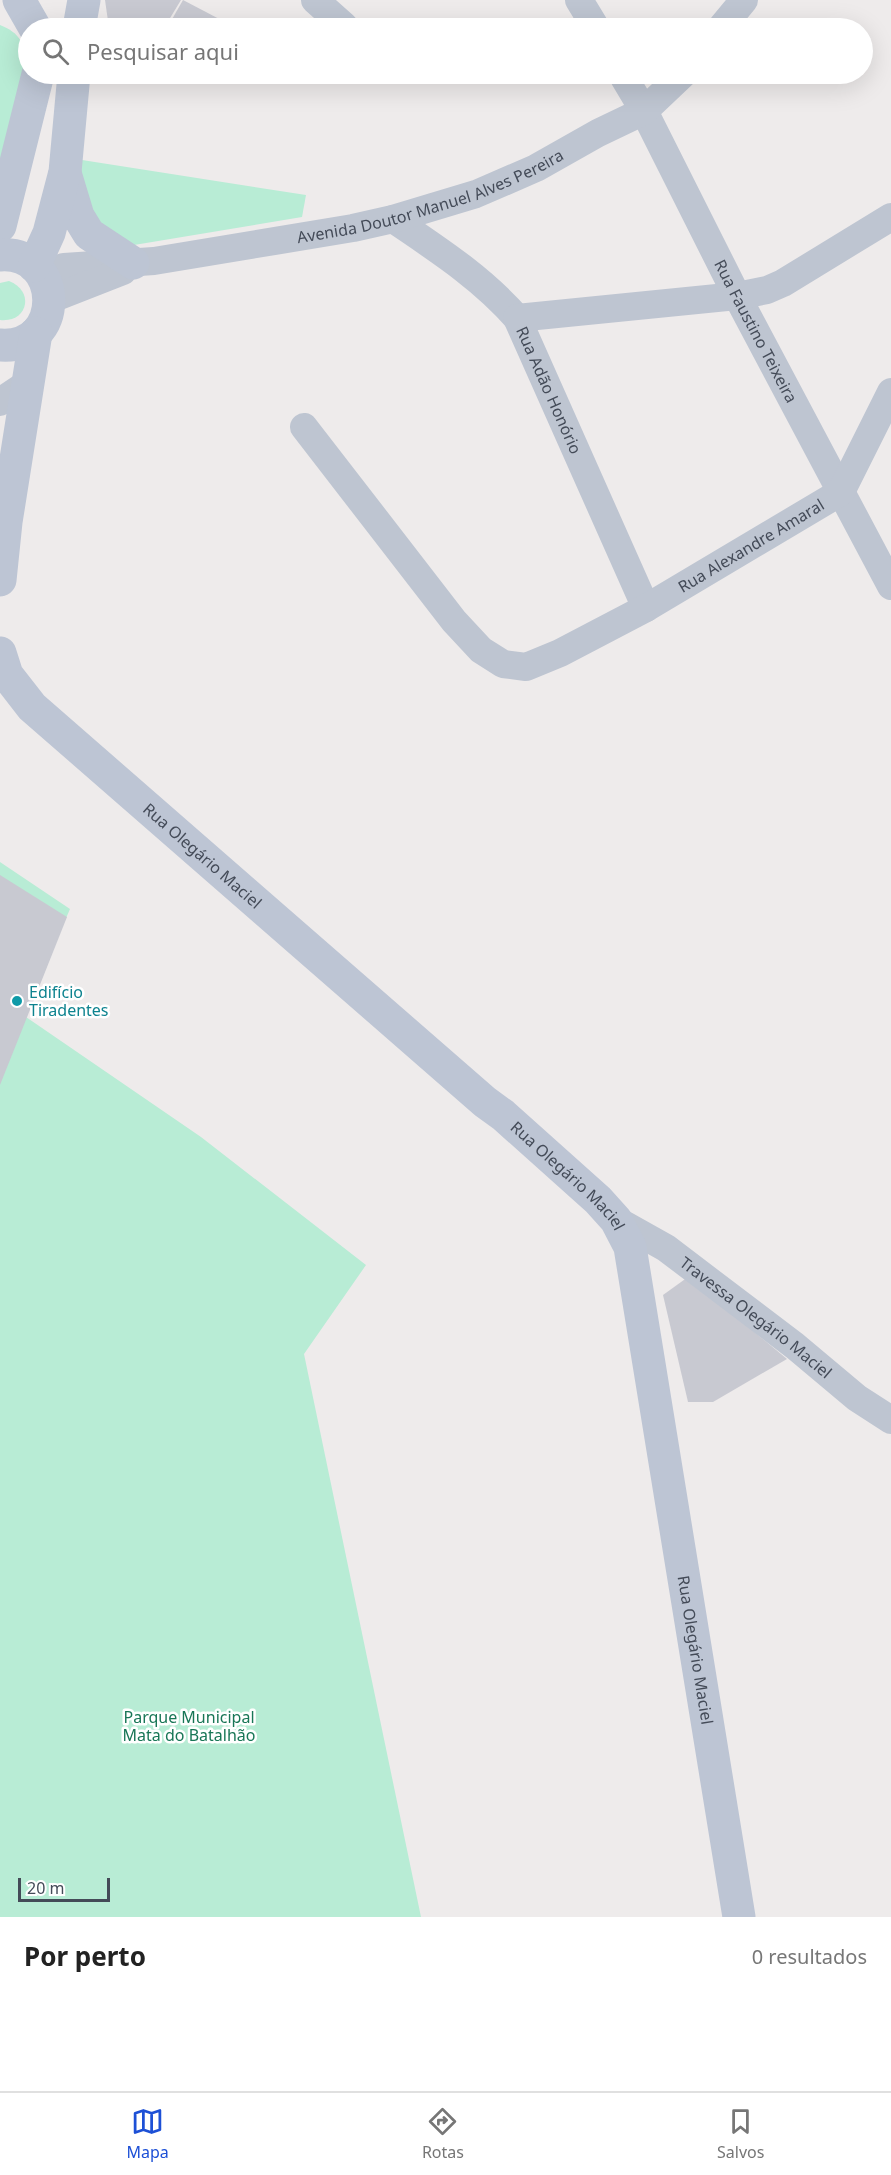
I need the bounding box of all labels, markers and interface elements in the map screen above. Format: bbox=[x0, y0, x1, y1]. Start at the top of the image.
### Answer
search box bbox=[18, 18, 873, 84]
icon: search bbox=[39, 35, 72, 68]
text: Pesquisar aqui bbox=[87, 36, 239, 66]
street label: Avenida Doutor Manuel Alves Pereira bbox=[295, 144, 567, 248]
street label: Rua Faustino Teixeira bbox=[709, 256, 803, 407]
street label: Rua Adão Honório bbox=[511, 323, 587, 457]
street label: Rua Alexandre Amaral bbox=[674, 494, 828, 598]
street label: Rua Olegário Maciel bbox=[139, 798, 267, 914]
place label: Edifício Tiradentes bbox=[29, 981, 109, 1021]
marker: Edifício Tiradentes bbox=[10, 994, 24, 1008]
street label: Rua Olegário Maciel bbox=[506, 1116, 630, 1234]
street label: Travessa Olegário Maciel bbox=[676, 1252, 837, 1383]
street label: Rua Olegário Maciel bbox=[673, 1574, 719, 1726]
park label: Parque Municipal Mata do Batalhão bbox=[123, 1706, 255, 1746]
scale bar bbox=[18, 1875, 110, 1902]
text: 20 m bbox=[27, 1877, 64, 1899]
text: Por perto bbox=[24, 1938, 146, 1974]
text: 0 resultados bbox=[752, 1943, 867, 1970]
tab: Mapa bbox=[127, 2105, 169, 2163]
tab: Rotas bbox=[422, 2105, 464, 2163]
tab: Salvos bbox=[717, 2105, 764, 2163]

